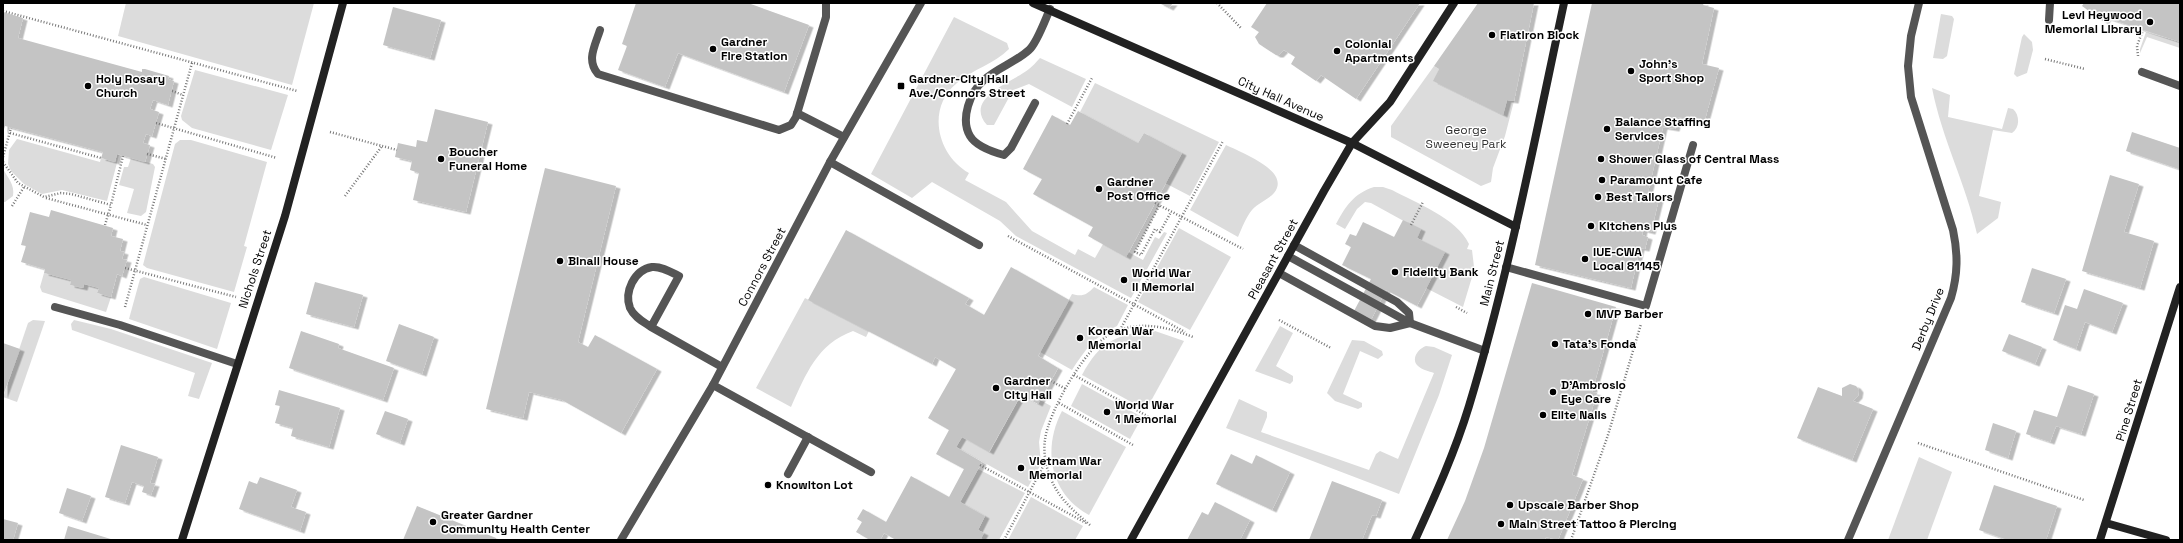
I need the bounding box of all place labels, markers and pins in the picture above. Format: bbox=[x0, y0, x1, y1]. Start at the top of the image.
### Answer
place label: Levi Heywood Memorial Library bbox=[2045, 7, 2142, 37]
marker: Levi Heywood Memorial Library bbox=[2145, 17, 2155, 27]
place label: Flatiron Block bbox=[1500, 27, 1580, 43]
marker: Flatiron Block bbox=[1487, 30, 1497, 40]
place label: Gardner Fire Station bbox=[721, 34, 788, 64]
place label: Colonial Apartments bbox=[1345, 36, 1414, 66]
marker: Gardner Fire Station bbox=[708, 44, 718, 54]
marker: Colonial Apartments bbox=[1332, 46, 1342, 56]
place label: John's Sport Shop bbox=[1639, 56, 1705, 86]
marker: John's Sport Shop bbox=[1626, 66, 1636, 76]
place label: Holy Rosary Church bbox=[96, 71, 165, 101]
place label: Gardner-City Hall Ave./Connors Street bbox=[909, 71, 1026, 101]
marker: Holy Rosary Church bbox=[83, 81, 93, 91]
marker: Gardner-City Hall Ave./Connors Street bbox=[896, 81, 906, 91]
place label: Balance Staffing Services bbox=[1615, 114, 1711, 144]
marker: Balance Staffing Services bbox=[1602, 124, 1612, 134]
place label: Boucher Funeral Home bbox=[449, 144, 527, 174]
place label: Shower Glass of Central Mass bbox=[1609, 151, 1779, 167]
marker: Boucher Funeral Home bbox=[436, 154, 446, 164]
marker: Shower Glass of Central Mass bbox=[1596, 154, 1606, 164]
place label: Paramount Cafe bbox=[1610, 172, 1703, 188]
place label: Gardner Post Office bbox=[1107, 174, 1170, 204]
marker: Paramount Cafe bbox=[1597, 175, 1607, 185]
marker: Gardner Post Office bbox=[1094, 184, 1104, 194]
place label: Best Tailors bbox=[1606, 189, 1673, 205]
marker: Best Tailors bbox=[1593, 192, 1603, 202]
place label: Kitchens Plus bbox=[1599, 218, 1677, 234]
marker: Kitchens Plus bbox=[1586, 221, 1596, 231]
place label: IUE-CWA Local 81145 bbox=[1593, 244, 1660, 274]
place label: Binall House bbox=[568, 253, 639, 269]
marker: IUE-CWA Local 81145 bbox=[1580, 254, 1590, 264]
marker: Binall House bbox=[555, 256, 565, 266]
place label: Fidelity Bank bbox=[1403, 264, 1479, 280]
place label: World War II Memorial bbox=[1132, 265, 1195, 295]
marker: Fidelity Bank bbox=[1390, 267, 1400, 277]
marker: World War II Memorial bbox=[1119, 275, 1129, 285]
place label: MVP Barber bbox=[1596, 306, 1664, 322]
marker: MVP Barber bbox=[1583, 309, 1593, 319]
place label: Korean War Memorial bbox=[1088, 323, 1154, 353]
marker: Korean War Memorial bbox=[1075, 333, 1085, 343]
place label: Tata's Fonda bbox=[1563, 336, 1636, 352]
marker: Tata's Fonda bbox=[1550, 339, 1560, 349]
place label: Gardner City Hall bbox=[1004, 373, 1052, 403]
place label: D'Ambrosio Eye Care bbox=[1561, 377, 1626, 407]
marker: Gardner City Hall bbox=[991, 383, 1001, 393]
marker: D'Ambrosio Eye Care bbox=[1548, 387, 1558, 397]
place label: World War 1 Memorial bbox=[1115, 397, 1177, 427]
marker: World War 1 Memorial bbox=[1102, 407, 1112, 417]
place label: Elite Nails bbox=[1551, 407, 1607, 423]
marker: Elite Nails bbox=[1538, 410, 1548, 420]
place label: Vietnam War Memorial bbox=[1029, 453, 1102, 483]
marker: Vietnam War Memorial bbox=[1016, 463, 1026, 473]
place label: Knowlton Lot bbox=[776, 477, 853, 493]
marker: Knowlton Lot bbox=[763, 480, 773, 490]
place label: Upscale Barber Shop bbox=[1518, 497, 1639, 513]
marker: Upscale Barber Shop bbox=[1505, 500, 1515, 510]
place label: Greater Gardner Community Health Center bbox=[441, 507, 590, 537]
place label: Main Street Tattoo & Piercing bbox=[1509, 516, 1677, 532]
marker: Greater Gardner Community Health Center bbox=[428, 517, 438, 527]
marker: Main Street Tattoo & Piercing bbox=[1496, 519, 1506, 529]

